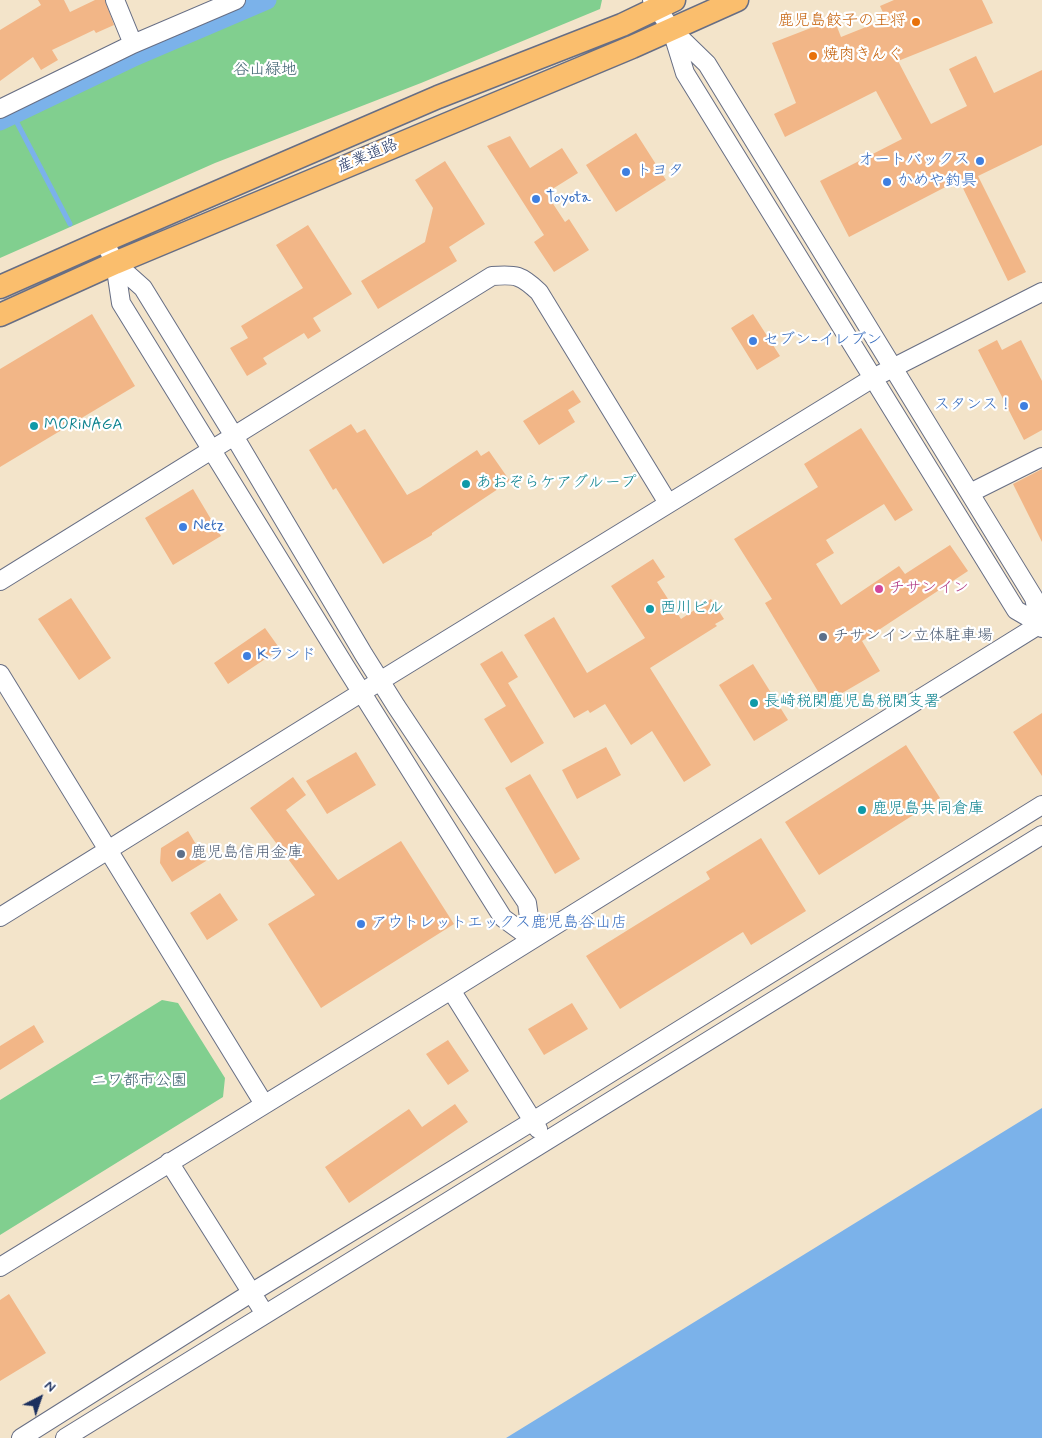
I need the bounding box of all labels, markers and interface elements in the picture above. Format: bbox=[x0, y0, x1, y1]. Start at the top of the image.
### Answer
place label: 鹿児島餃子の王将 bbox=[778, 12, 906, 32]
marker: 鹿児島餃子の王将 bbox=[910, 16, 922, 28]
place label: 焼肉きんぐ bbox=[823, 46, 903, 66]
marker: 焼肉きんぐ bbox=[807, 50, 819, 62]
park label: 谷山緑地 bbox=[233, 61, 297, 81]
street label: 産業道路 bbox=[335, 136, 401, 178]
place label: オートバックス bbox=[858, 151, 970, 171]
marker: オートバックス bbox=[974, 155, 986, 167]
place label: トヨタ bbox=[636, 162, 684, 182]
marker: トヨタ bbox=[620, 166, 632, 178]
place label: かめや釣具 bbox=[897, 172, 977, 192]
marker: かめや釣具 bbox=[881, 176, 893, 188]
place label: Toyota bbox=[546, 189, 591, 209]
marker: Toyota bbox=[530, 193, 542, 205]
place label: セブン-イレブン bbox=[763, 331, 882, 351]
marker: セブン-イレブン bbox=[747, 335, 759, 347]
place label: スタンス！ bbox=[934, 396, 1014, 416]
marker: スタンス！ bbox=[1018, 400, 1030, 412]
place label: MORiNAGA bbox=[44, 416, 123, 436]
marker: MORiNAGA bbox=[28, 420, 40, 432]
place label: あおぞらケアグループ bbox=[476, 474, 637, 494]
marker: あおぞらケアグループ bbox=[460, 478, 472, 490]
place label: Netz bbox=[193, 517, 225, 537]
marker: Netz bbox=[177, 521, 189, 533]
place label: チサンイン bbox=[889, 579, 969, 599]
marker: チサンイン bbox=[873, 583, 885, 595]
place label: 西川ビル bbox=[660, 599, 724, 619]
marker: 西川ビル bbox=[644, 603, 656, 615]
place label: チサンイン立体駐車場 bbox=[833, 627, 993, 647]
marker: チサンイン立体駐車場 bbox=[817, 631, 829, 643]
place label: Kランド bbox=[257, 646, 316, 666]
marker: Kランド bbox=[241, 650, 253, 662]
place label: 長崎税関鹿児島税関支署 bbox=[764, 693, 940, 713]
marker: 長崎税関鹿児島税関支署 bbox=[748, 697, 760, 709]
place label: 鹿児島共同倉庫 bbox=[872, 800, 984, 820]
marker: 鹿児島共同倉庫 bbox=[856, 804, 868, 816]
place label: 鹿児島信用金庫 bbox=[191, 844, 303, 864]
marker: 鹿児島信用金庫 bbox=[175, 848, 187, 860]
place label: アウトレットエックス鹿児島谷山店 bbox=[371, 914, 627, 934]
marker: アウトレットエックス鹿児島谷山店 bbox=[355, 918, 367, 930]
park label: ニワ都市公園 bbox=[91, 1072, 187, 1092]
north arrow bbox=[15, 1373, 65, 1423]
text: N bbox=[40, 1377, 59, 1397]

